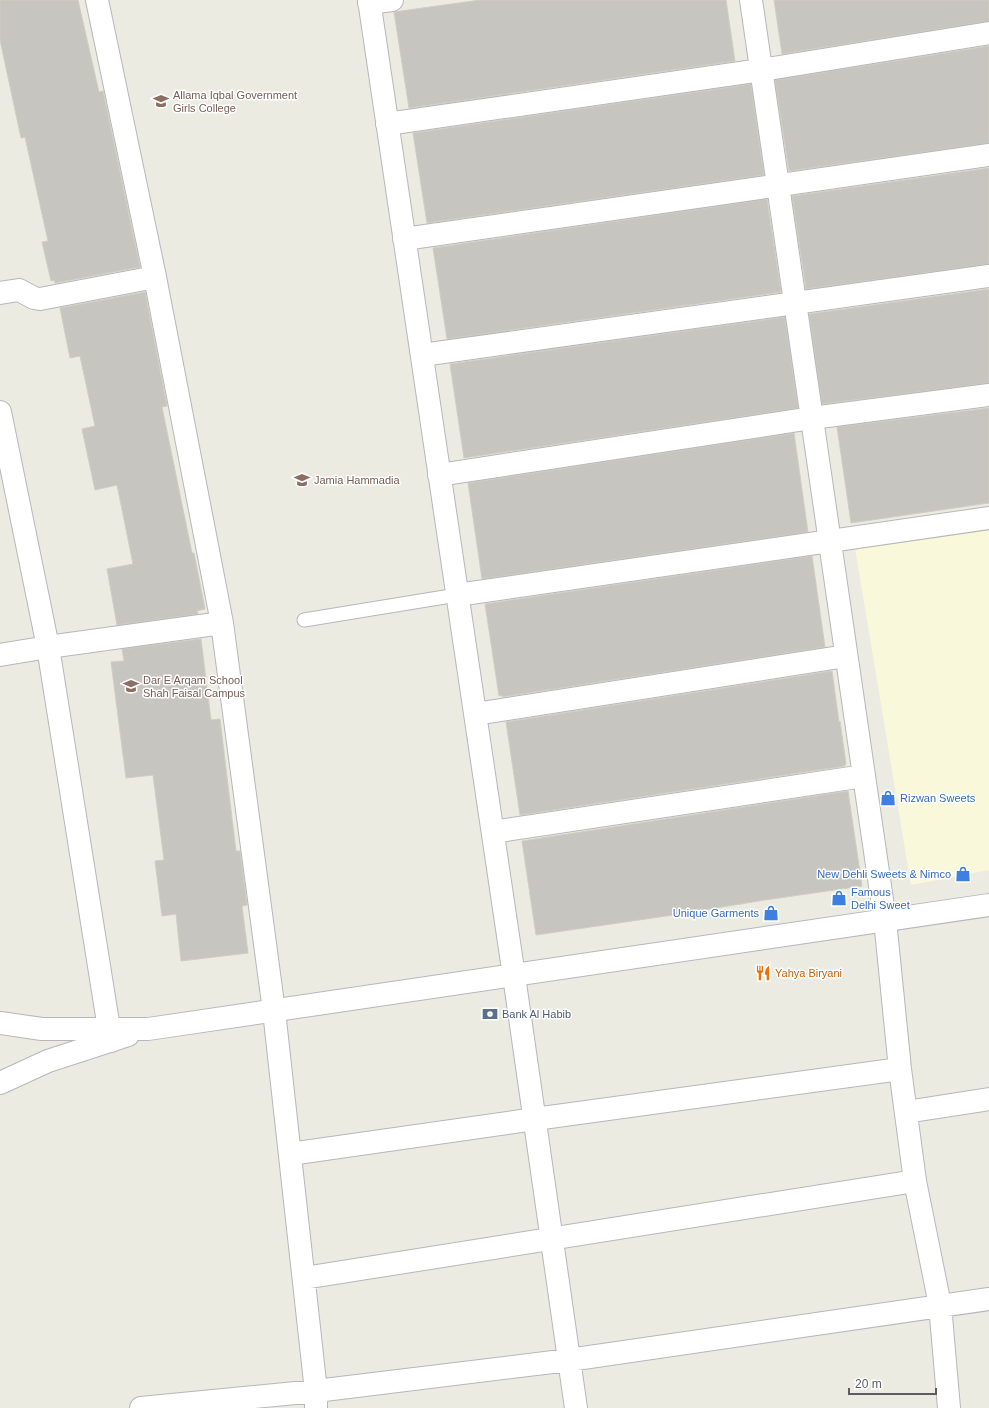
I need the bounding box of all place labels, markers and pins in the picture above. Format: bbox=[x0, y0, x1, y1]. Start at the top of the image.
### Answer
place label: Allama Iqbal Government Girls College bbox=[173, 89, 297, 114]
school or university icon: Allama Iqbal Government Girls College bbox=[152, 92, 170, 110]
school or university icon: Jamia Hammadia bbox=[293, 471, 311, 489]
place label: Jamia Hammadia bbox=[314, 474, 400, 486]
place label: Dar E Arqam School Shah Faisal Campus bbox=[143, 674, 246, 699]
school or university icon: Dar E Arqam School Shah Faisal Campus bbox=[122, 677, 140, 695]
shop icon: Rizwan Sweets bbox=[879, 789, 897, 807]
place label: Rizwan Sweets bbox=[900, 792, 976, 804]
shop icon: New Dehli Sweets & Nimco bbox=[954, 865, 972, 883]
place label: New Dehli Sweets & Nimco bbox=[817, 868, 951, 880]
place label: Famous Delhi Sweet bbox=[851, 886, 910, 911]
shop icon: Famous Delhi Sweet bbox=[830, 889, 848, 907]
shop icon: Unique Garments bbox=[762, 904, 780, 922]
place label: Unique Garments bbox=[673, 907, 759, 919]
restaurant icon: Yahya Biryani bbox=[754, 964, 772, 982]
place label: Yahya Biryani bbox=[775, 967, 842, 979]
bank icon: Bank Al Habib bbox=[481, 1005, 499, 1023]
place label: Bank Al Habib bbox=[502, 1008, 571, 1020]

